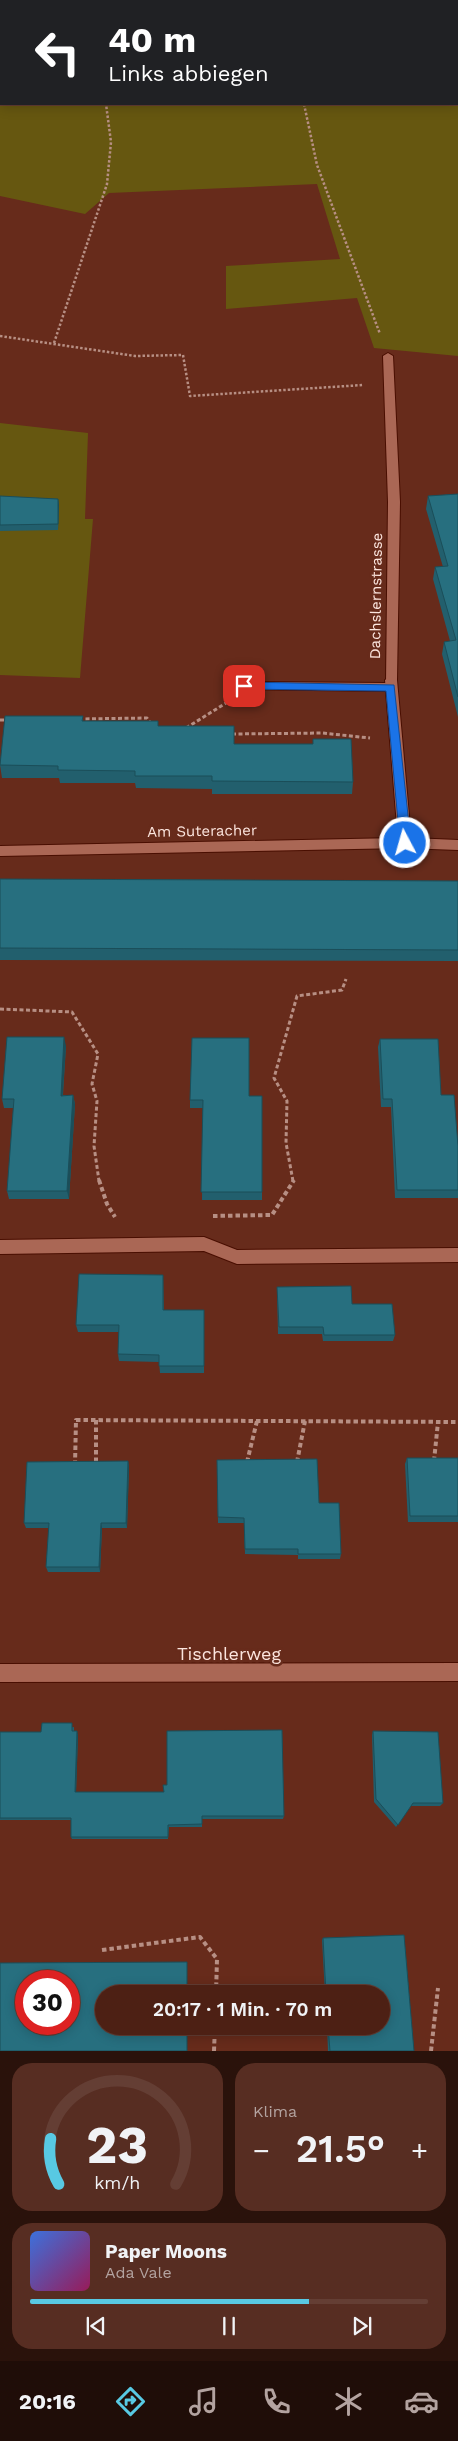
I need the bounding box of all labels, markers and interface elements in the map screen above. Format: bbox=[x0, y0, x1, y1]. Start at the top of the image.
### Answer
text: 40 m bbox=[108, 19, 196, 61]
icon: left bbox=[25, 20, 90, 85]
text: Links abbiegen bbox=[108, 61, 269, 86]
street label: Dachslernstrasse bbox=[366, 533, 386, 659]
pin bbox=[223, 665, 265, 707]
icon: arrive bbox=[230, 672, 258, 700]
position arrow bbox=[378, 816, 430, 868]
street label: Am Suteracher bbox=[147, 821, 257, 841]
street label: Tischlerweg bbox=[177, 1643, 281, 1664]
speed limit sign: 30 bbox=[15, 1970, 80, 2035]
text: 20:17 · 1 Min. · 70 m bbox=[153, 1998, 332, 2021]
text: Klima bbox=[253, 2102, 297, 2121]
text: 23 bbox=[87, 2115, 148, 2176]
text: 21.5° bbox=[296, 2127, 385, 2171]
text: − bbox=[253, 2134, 270, 2167]
text: + bbox=[411, 2134, 428, 2167]
text: km/h bbox=[94, 2172, 141, 2193]
text: Paper Moons bbox=[105, 2240, 227, 2263]
text: Ada Vale bbox=[105, 2263, 172, 2282]
icon: previous bbox=[82, 2312, 110, 2340]
icon: pause bbox=[215, 2312, 243, 2340]
icon: next bbox=[348, 2312, 376, 2340]
icon: directions bbox=[113, 2384, 148, 2419]
icon: music bbox=[186, 2384, 221, 2419]
icon: phone bbox=[259, 2384, 294, 2419]
icon: climate bbox=[331, 2384, 366, 2419]
icon: car bbox=[404, 2384, 439, 2419]
text: 20:16 bbox=[19, 2389, 76, 2414]

